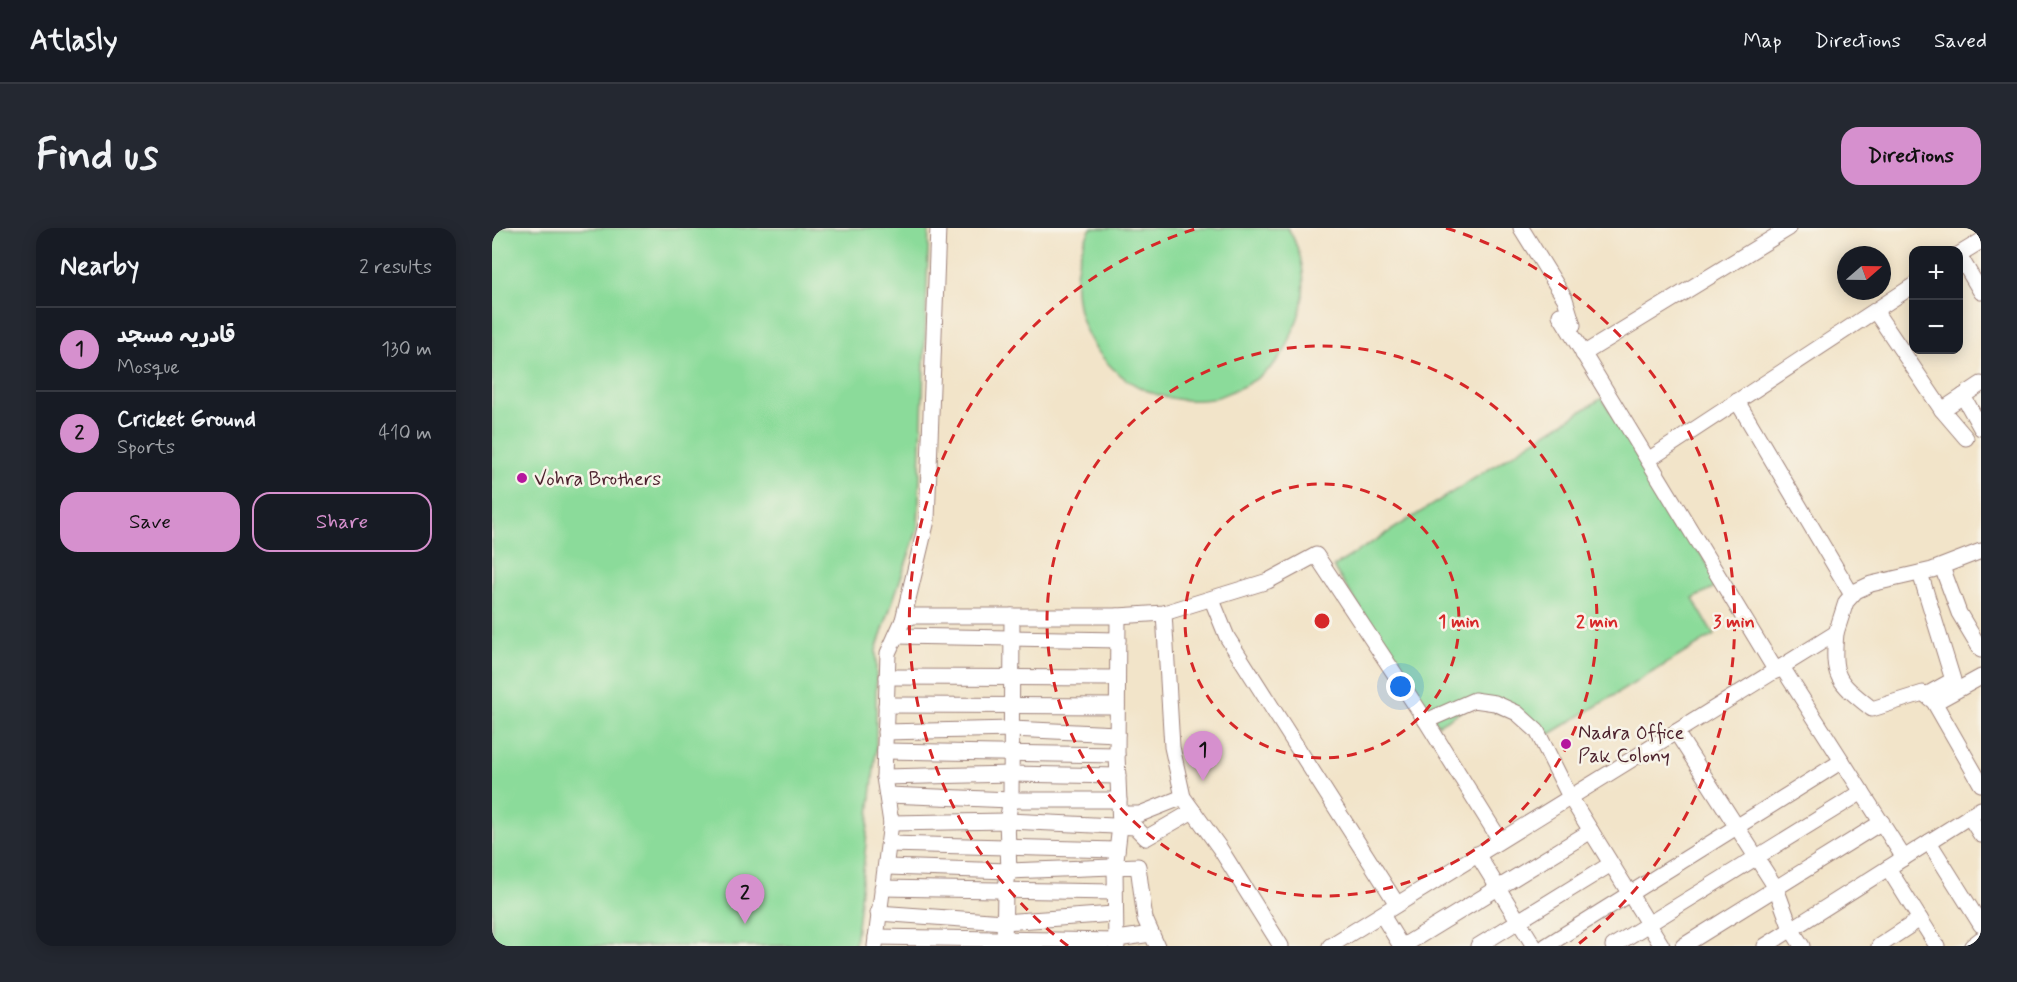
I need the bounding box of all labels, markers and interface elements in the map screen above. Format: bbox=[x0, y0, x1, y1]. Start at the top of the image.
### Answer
text: Atlasly bbox=[30, 23, 118, 60]
text: Map bbox=[1743, 27, 1782, 55]
text: Directions bbox=[1815, 27, 1901, 55]
text: Saved bbox=[1934, 27, 1987, 55]
button: Directions bbox=[1841, 127, 1981, 185]
text: Find us bbox=[36, 129, 158, 184]
north arrow bbox=[1837, 246, 1891, 300]
map controls bbox=[1909, 246, 1963, 354]
button: + bbox=[1909, 246, 1963, 300]
text: Nearby bbox=[60, 250, 139, 284]
text: 2 results bbox=[359, 254, 432, 281]
button: − bbox=[1909, 300, 1963, 354]
text: قادریہ مسجد bbox=[117, 322, 236, 350]
text: 1 bbox=[75, 336, 84, 363]
text: 130 m bbox=[381, 336, 432, 363]
text: Mosque bbox=[117, 354, 180, 381]
text: Cricket Ground bbox=[117, 406, 256, 434]
text: 2 bbox=[75, 420, 84, 447]
text: 410 m bbox=[378, 420, 432, 447]
text: Sports bbox=[117, 434, 175, 461]
place label: Vohra Brothers bbox=[534, 466, 661, 493]
marker: Vohra Brothers bbox=[515, 471, 529, 485]
button: Save bbox=[60, 492, 240, 552]
button: Share bbox=[252, 492, 432, 552]
text: 1 min bbox=[1438, 610, 1480, 634]
text: 2 min bbox=[1576, 610, 1618, 634]
text: 3 min bbox=[1713, 610, 1755, 634]
centre of rings bbox=[1312, 611, 1332, 631]
your location bbox=[1386, 672, 1415, 701]
place label: Nadra Office Pak Colony bbox=[1578, 720, 1684, 770]
pin: 1 bbox=[1184, 732, 1222, 781]
marker: Nadra Office Pak Colony bbox=[1559, 737, 1573, 751]
pin: 2 bbox=[726, 874, 764, 924]

